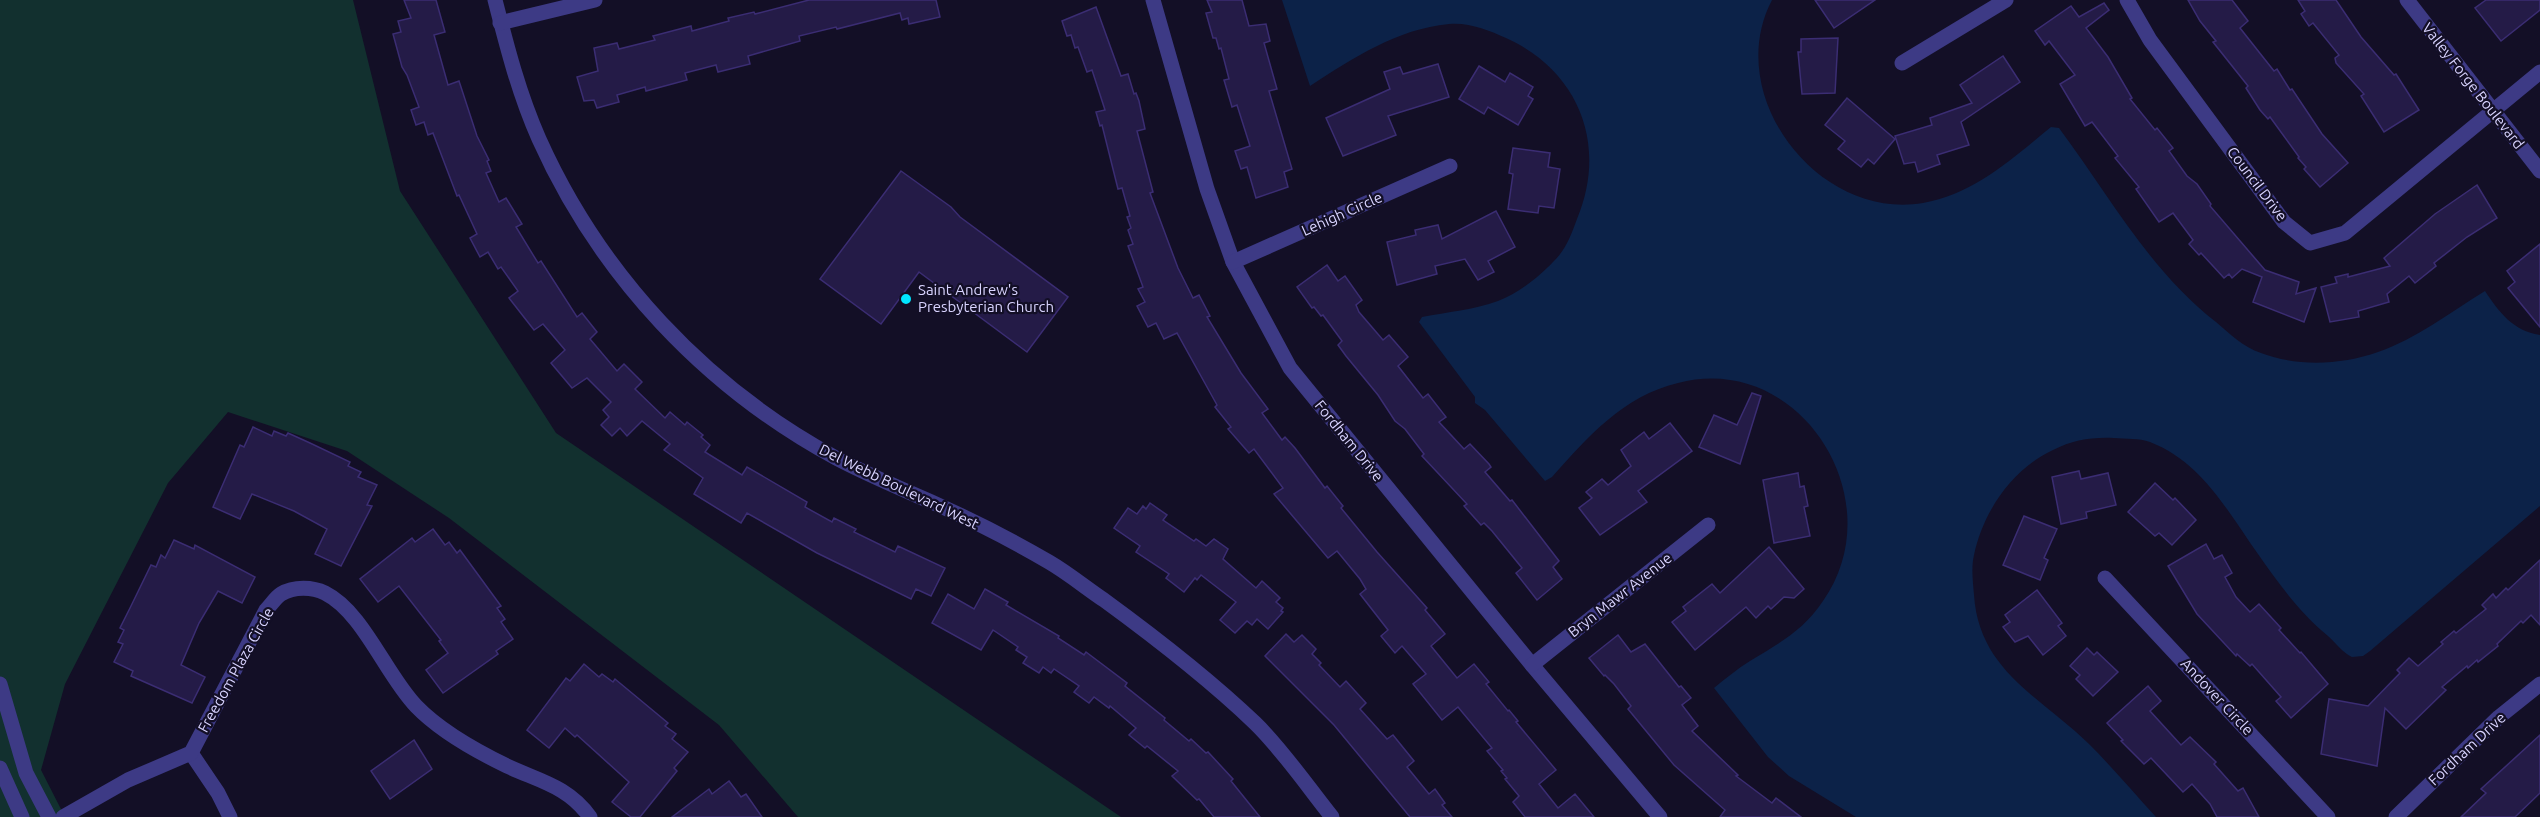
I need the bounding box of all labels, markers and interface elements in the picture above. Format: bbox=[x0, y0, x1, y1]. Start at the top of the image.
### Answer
street label: Valley Forge Boulevard bbox=[2419, 19, 2528, 152]
street label: Council Drive bbox=[2224, 143, 2291, 224]
street label: Lehigh Circle bbox=[1299, 188, 1385, 239]
place label: Saint Andrew's Presbyterian Church bbox=[918, 281, 1054, 315]
marker: Saint Andrew's Presbyterian Church bbox=[899, 292, 913, 306]
street label: Fordham Drive bbox=[1312, 397, 1387, 485]
street label: Del Webb Boulevard West bbox=[817, 440, 982, 533]
street label: Bryn Mawr Avenue bbox=[1565, 549, 1675, 640]
street label: Freedom Plaza Circle bbox=[194, 604, 277, 735]
street label: Andover Circle bbox=[2178, 655, 2257, 738]
street label: Fordham Drive bbox=[2425, 709, 2509, 789]

